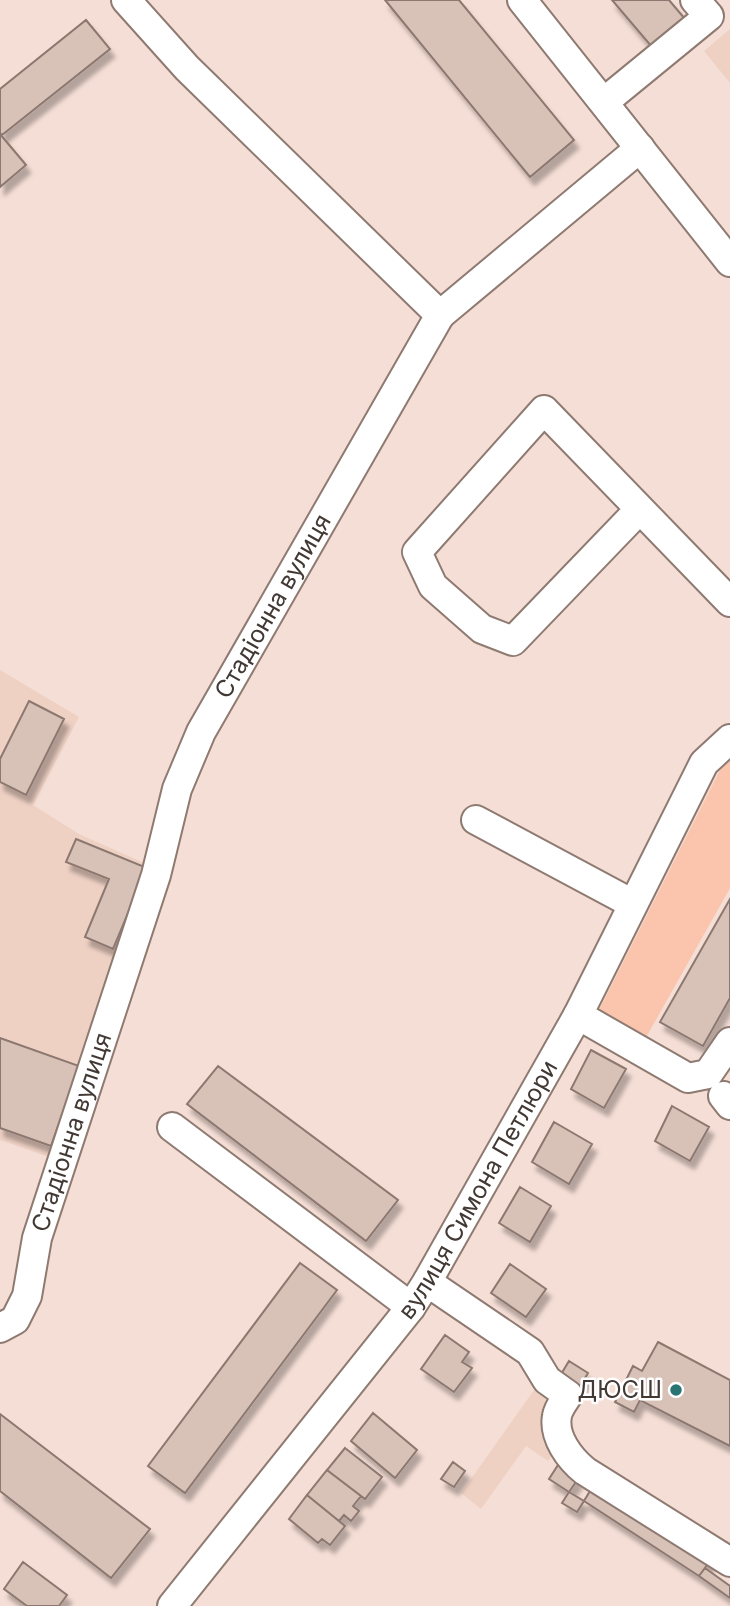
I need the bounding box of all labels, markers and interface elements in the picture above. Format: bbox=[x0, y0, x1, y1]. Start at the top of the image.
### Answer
street label: Стадіонна вулиця bbox=[208, 509, 337, 703]
street label: Стадіонна вулиця bbox=[25, 1029, 117, 1235]
street label: вулиця Симона Петлюри bbox=[392, 1055, 563, 1325]
place label: ДЮСШ bbox=[577, 1375, 662, 1404]
marker: ДЮСШ bbox=[668, 1382, 684, 1398]

